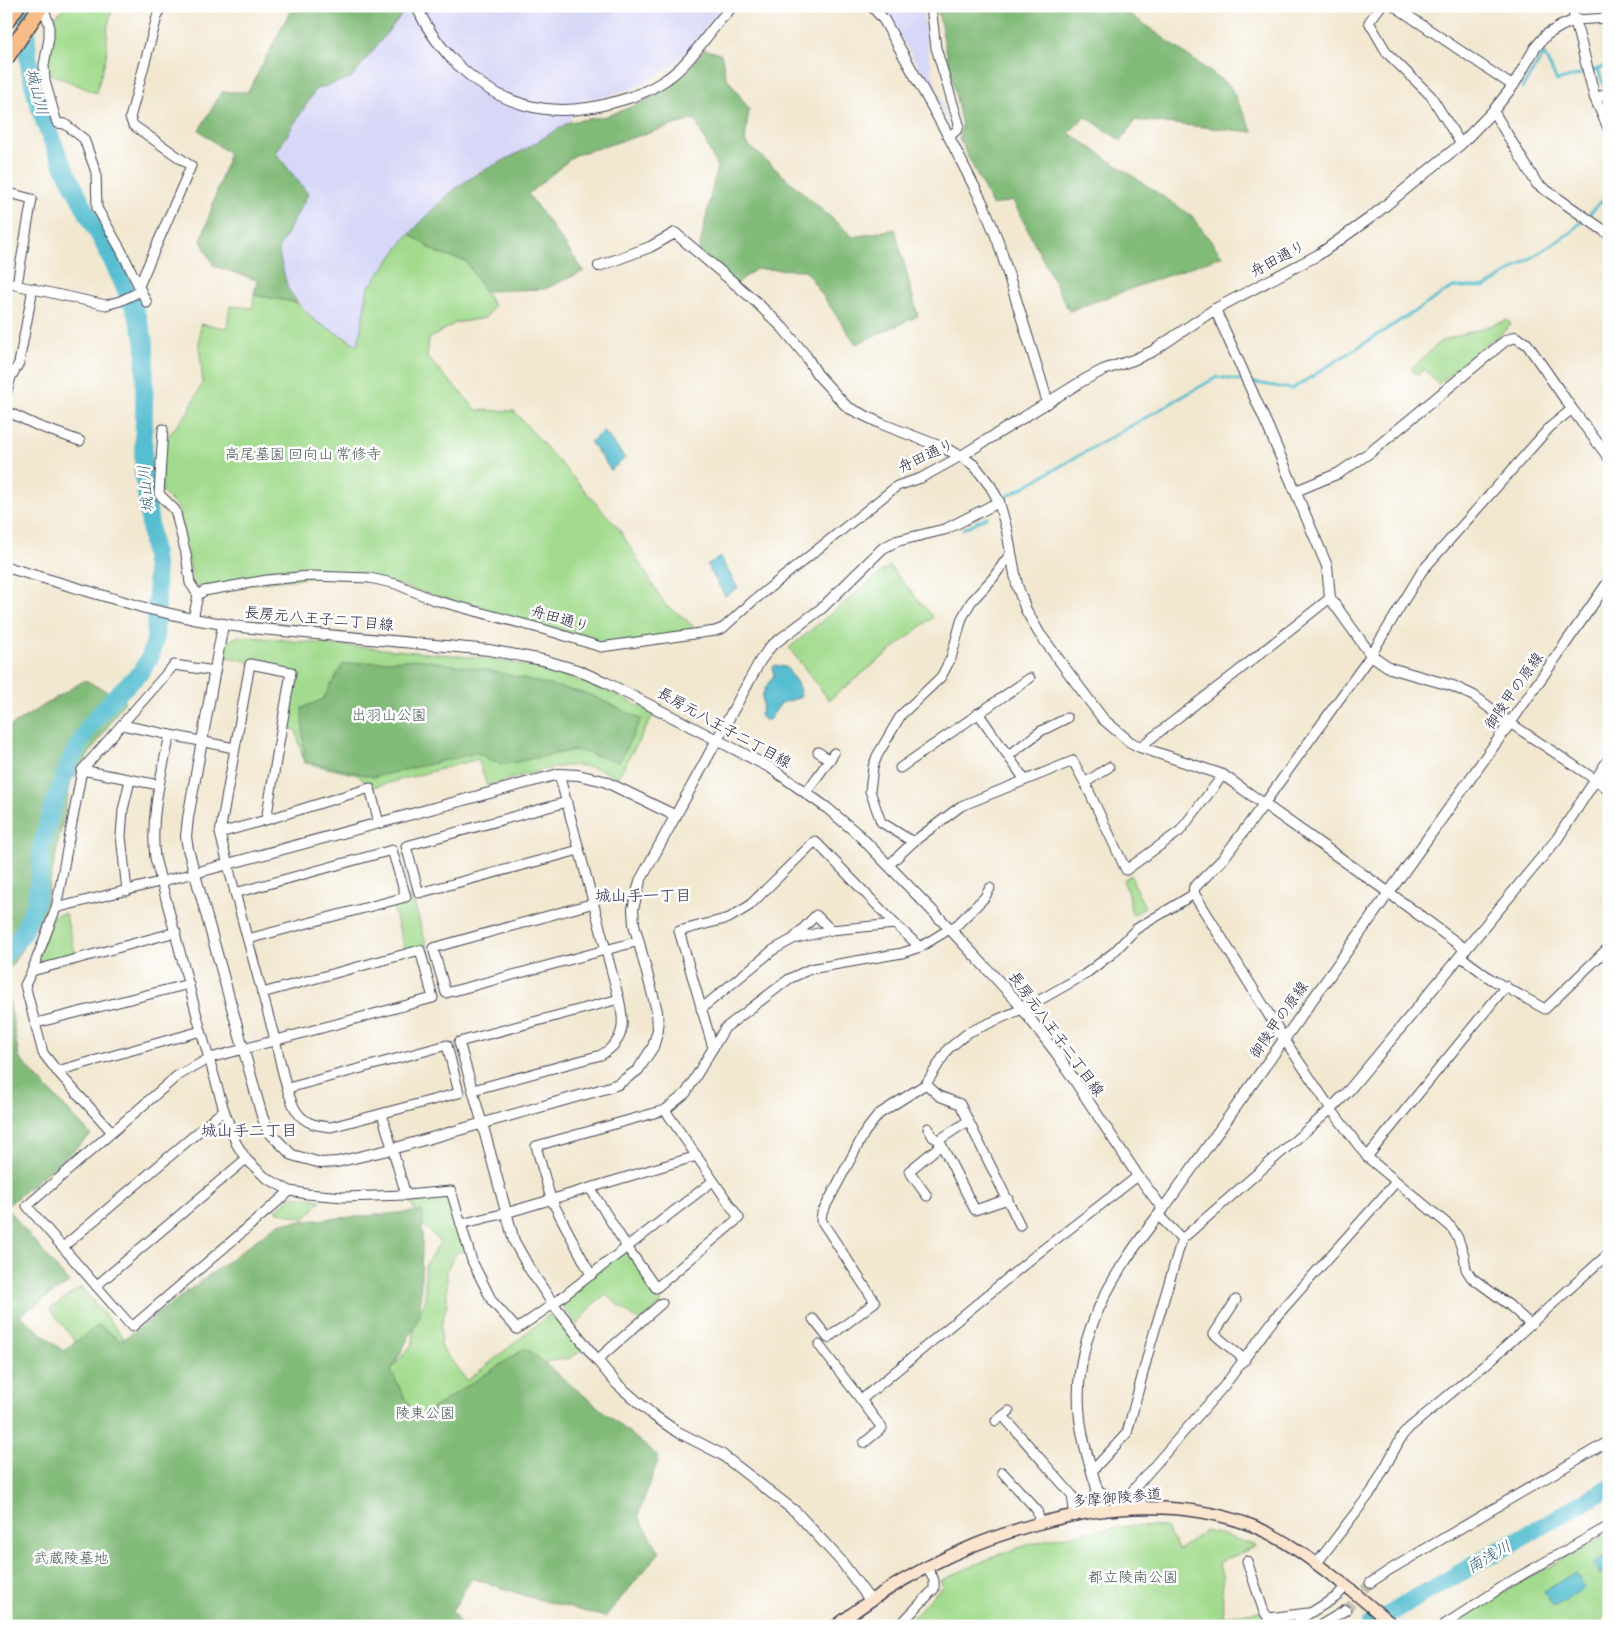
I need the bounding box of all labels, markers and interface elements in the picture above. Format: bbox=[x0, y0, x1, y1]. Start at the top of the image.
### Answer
water label: 城山川 bbox=[21, 66, 53, 118]
street label: 舟田通り bbox=[1247, 237, 1309, 281]
street label: 舟田通り bbox=[895, 435, 957, 477]
park label: 高尾墓園 回向山 常修寺 bbox=[225, 445, 381, 464]
water label: 城山川 bbox=[134, 464, 158, 514]
street label: 舟田通り bbox=[529, 602, 591, 636]
street label: 長房元八王子二丁目線 bbox=[243, 603, 395, 635]
street label: 御陵甲の原線 bbox=[1480, 649, 1548, 733]
street label: 長房元八王子二丁目線 bbox=[654, 683, 794, 773]
park label: 出羽山公園 bbox=[351, 706, 427, 725]
district label: 城山手一丁目 bbox=[595, 886, 691, 906]
street label: 長房元八王子二丁目線 bbox=[1004, 968, 1108, 1100]
street label: 御陵甲の原線 bbox=[1245, 978, 1313, 1062]
district label: 城山手二丁目 bbox=[201, 1121, 297, 1141]
park label: 陵東公園 bbox=[395, 1404, 455, 1423]
street label: 多摩御陵参道 bbox=[1071, 1485, 1163, 1511]
water label: 南浅川 bbox=[1463, 1536, 1515, 1578]
park label: 武蔵陵墓地 bbox=[33, 1549, 109, 1568]
park label: 都立陵南公園 bbox=[1088, 1568, 1178, 1587]

